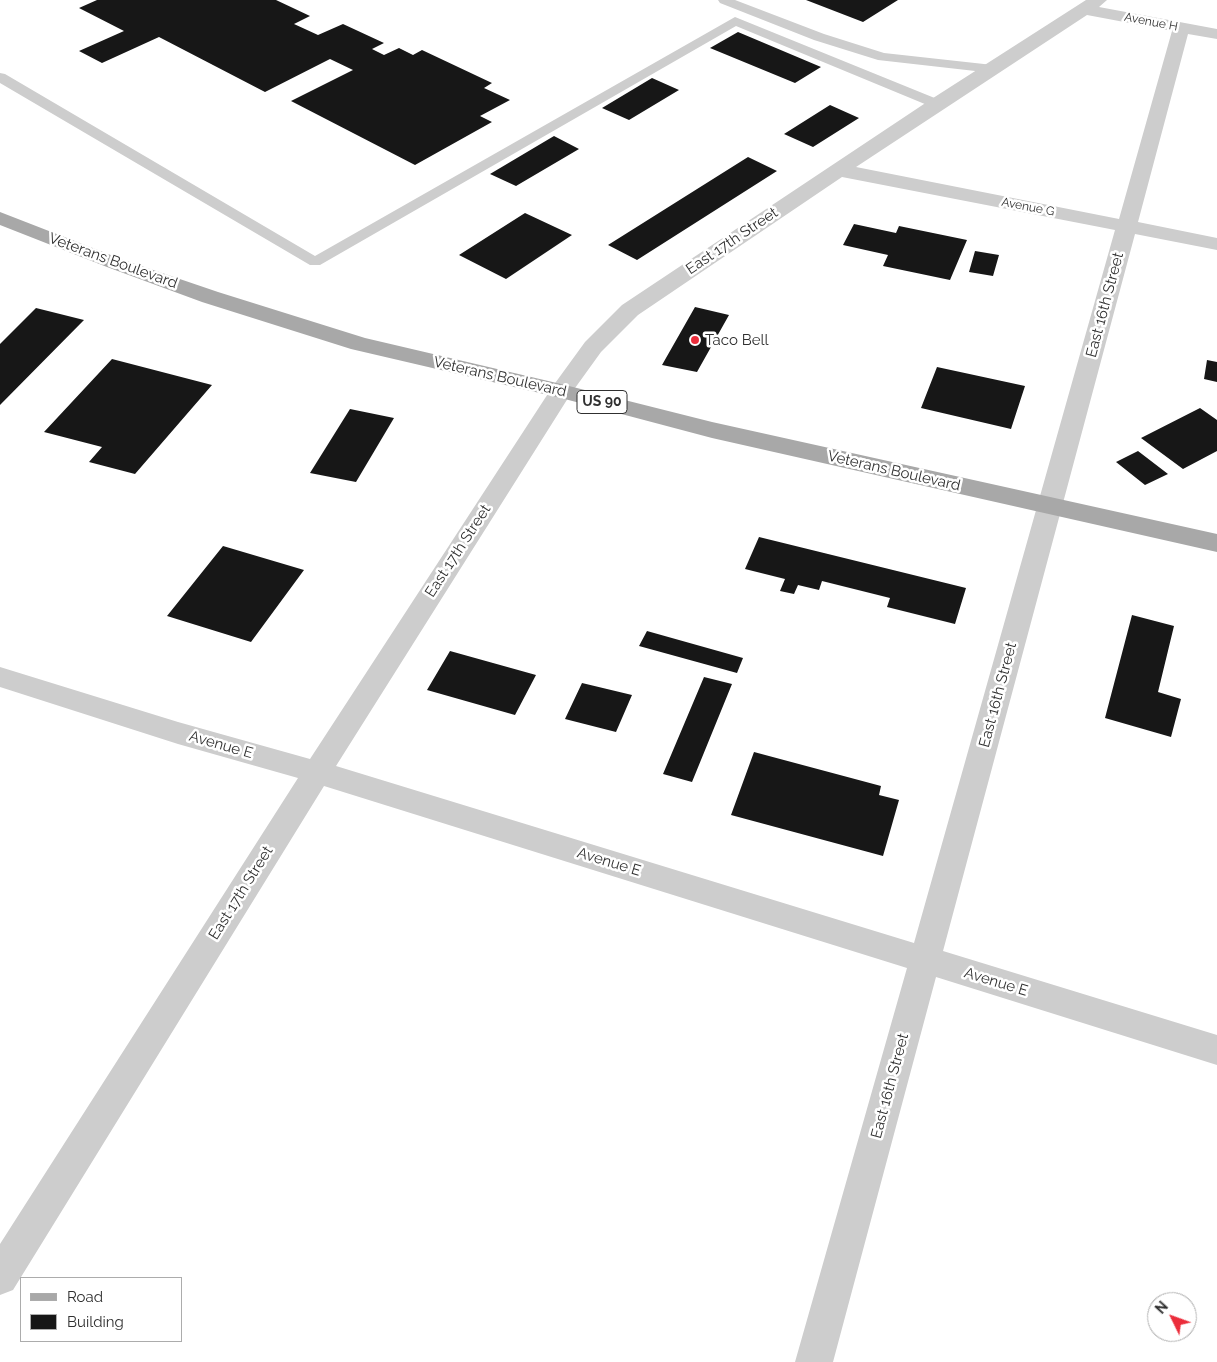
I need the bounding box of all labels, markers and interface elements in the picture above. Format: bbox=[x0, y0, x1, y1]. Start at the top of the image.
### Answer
street label: Avenue H bbox=[1123, 10, 1179, 34]
street label: Avenue G bbox=[1000, 195, 1056, 219]
street label: East 17th Street bbox=[683, 204, 781, 278]
street label: Veterans Boulevard bbox=[46, 229, 180, 293]
street label: East 16th Street bbox=[1082, 251, 1128, 359]
place label: Taco Bell bbox=[705, 331, 769, 349]
marker: Taco Bell bbox=[689, 334, 701, 346]
street label: Veterans Boulevard bbox=[432, 353, 568, 401]
road number: US 90 bbox=[577, 391, 627, 414]
street label: Veterans Boulevard bbox=[826, 447, 962, 495]
street label: East 17th Street bbox=[421, 501, 495, 601]
street label: East 16th Street bbox=[975, 641, 1021, 749]
street label: Avenue E bbox=[187, 727, 255, 763]
street label: East 17th Street bbox=[205, 843, 277, 943]
street label: Avenue E bbox=[575, 844, 643, 880]
street label: Avenue E bbox=[962, 964, 1030, 1000]
street label: East 16th Street bbox=[867, 1032, 913, 1140]
legend bbox=[20, 1277, 182, 1342]
text: Road bbox=[67, 1288, 103, 1306]
north arrow bbox=[1147, 1292, 1197, 1342]
text: N bbox=[1152, 1298, 1171, 1317]
text: Building bbox=[67, 1313, 124, 1331]

